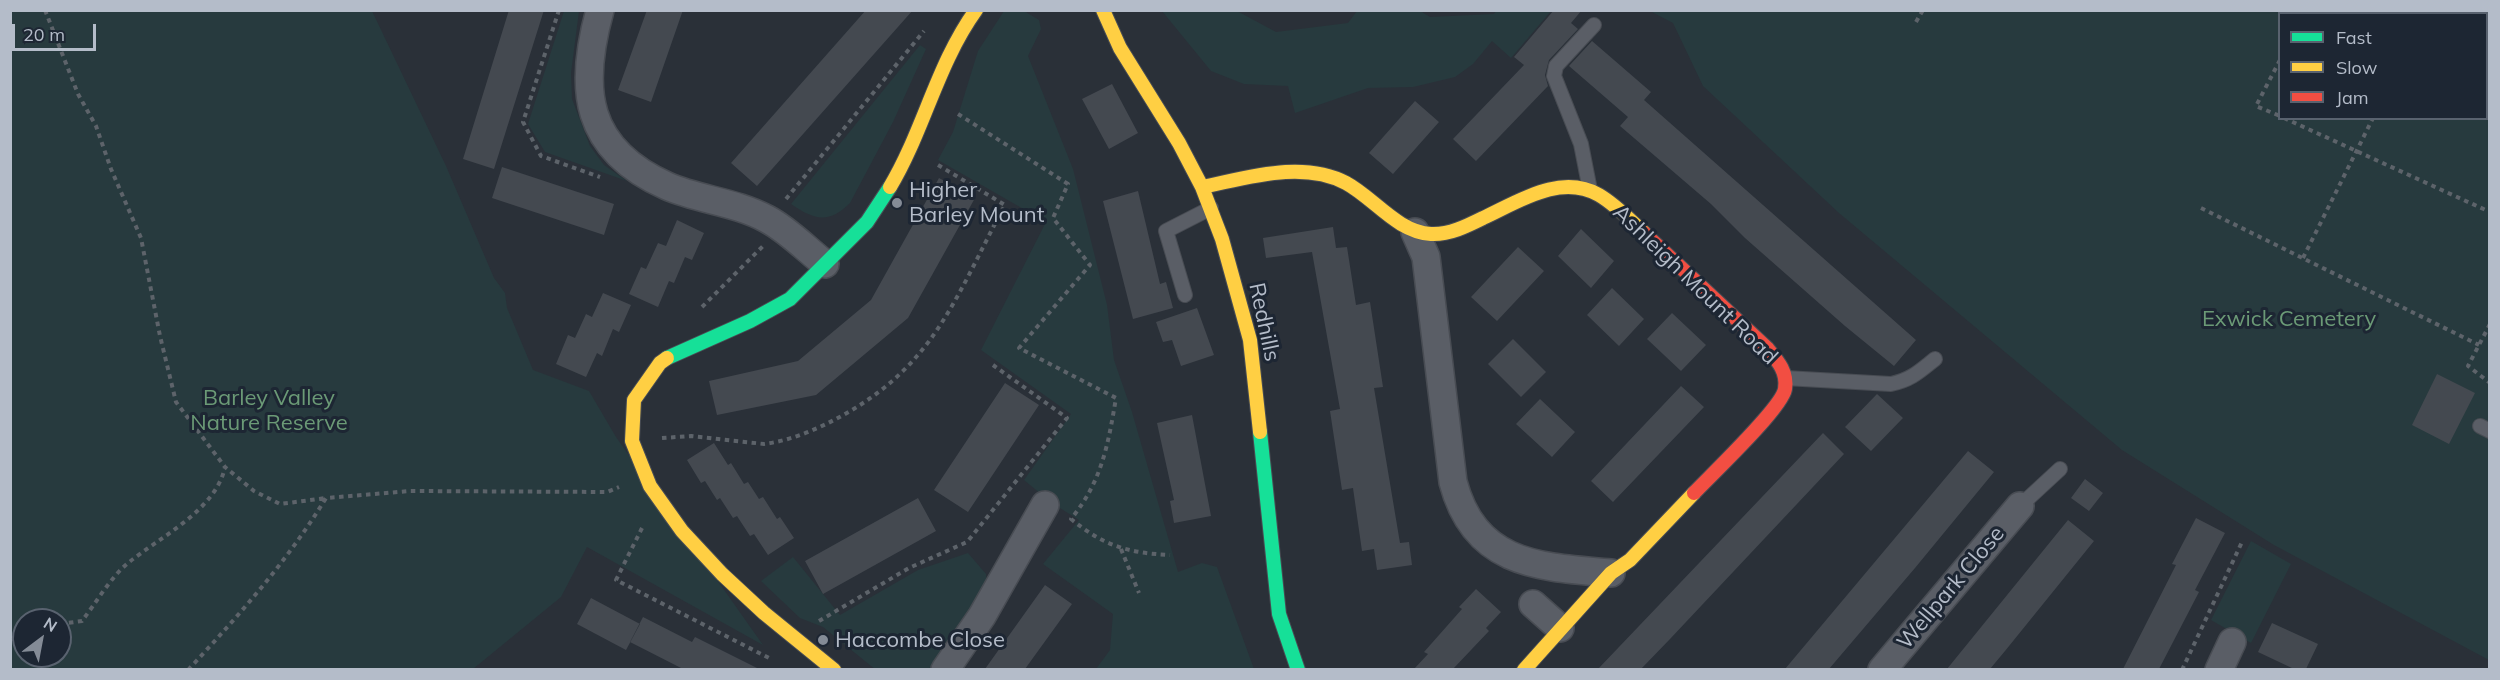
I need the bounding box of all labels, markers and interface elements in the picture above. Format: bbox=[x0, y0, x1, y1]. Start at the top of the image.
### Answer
scale bar bbox=[15, 12, 99, 50]
legend bbox=[2278, 12, 2488, 120]
text: 20 m bbox=[23, 23, 65, 46]
text: Fast bbox=[2336, 26, 2372, 49]
text: Slow bbox=[2336, 56, 2377, 79]
text: Jam bbox=[2336, 86, 2369, 109]
place label: Higher Barley Mount bbox=[909, 177, 1044, 228]
marker: Higher Barley Mount bbox=[890, 196, 904, 210]
street label: Ashleigh Mount Road bbox=[1607, 200, 1783, 370]
street label: Redhills bbox=[1243, 280, 1285, 364]
park label: Exwick Cemetery bbox=[2202, 306, 2376, 332]
park label: Barley Valley Nature Reserve bbox=[190, 385, 348, 436]
street label: Wellpark Close bbox=[1892, 521, 2010, 655]
north arrow bbox=[12, 608, 72, 668]
text: N bbox=[40, 613, 61, 636]
place label: Haccombe Close bbox=[835, 627, 1005, 653]
marker: Haccombe Close bbox=[816, 633, 830, 647]

